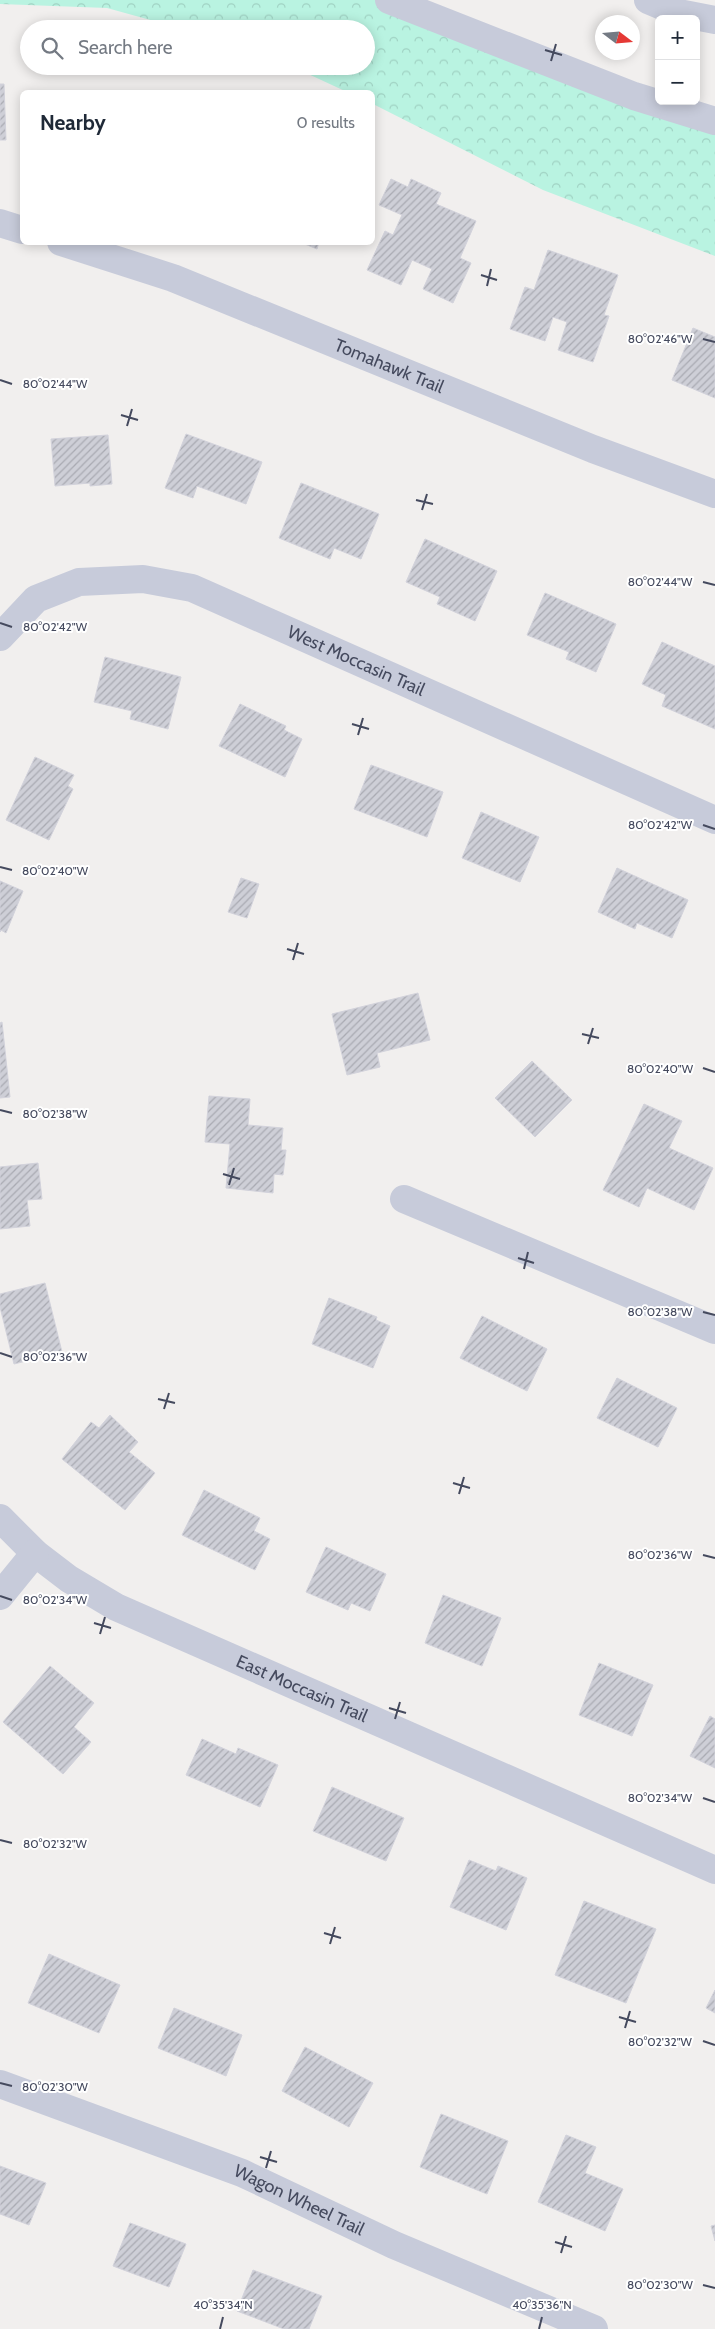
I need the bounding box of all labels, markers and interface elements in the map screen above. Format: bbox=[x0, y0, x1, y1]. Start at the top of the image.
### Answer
north arrow bbox=[595, 15, 640, 60]
map controls bbox=[655, 15, 700, 105]
button: + bbox=[655, 15, 700, 60]
search box bbox=[20, 20, 375, 75]
icon: search bbox=[38, 34, 66, 62]
text: Search here bbox=[78, 36, 172, 59]
button: − bbox=[655, 60, 700, 105]
text: Nearby bbox=[40, 110, 106, 135]
text: 0 results bbox=[296, 113, 355, 132]
text: 80°02'46"W bbox=[628, 331, 693, 346]
street label: Tomahawk Trail bbox=[331, 334, 448, 398]
text: 80°02'44"W bbox=[23, 376, 88, 391]
text: 80°02'44"W bbox=[628, 574, 693, 589]
text: 80°02'42"W bbox=[23, 619, 88, 634]
street label: West Moccasin Trail bbox=[284, 621, 429, 701]
text: 80°02'42"W bbox=[628, 817, 693, 832]
text: 80°02'40"W bbox=[22, 863, 89, 878]
text: 80°02'40"W bbox=[627, 1061, 694, 1076]
text: 80°02'38"W bbox=[23, 1106, 88, 1121]
text: 80°02'38"W bbox=[628, 1304, 693, 1319]
text: 80°02'36"W bbox=[23, 1349, 88, 1364]
text: 80°02'36"W bbox=[628, 1547, 693, 1562]
text: 80°02'34"W bbox=[23, 1592, 88, 1607]
street label: East Moccasin Trail bbox=[233, 1650, 372, 1727]
text: 80°02'34"W bbox=[628, 1790, 693, 1805]
text: 80°02'32"W bbox=[23, 1836, 88, 1851]
text: 80°02'32"W bbox=[628, 2034, 693, 2049]
text: 80°02'30"W bbox=[22, 2079, 89, 2094]
street label: Wagon Wheel Trail bbox=[230, 2160, 369, 2241]
text: 80°02'30"W bbox=[627, 2277, 694, 2292]
text: 40°35'34"N bbox=[193, 2297, 253, 2312]
text: 40°35'36"N bbox=[512, 2297, 572, 2312]

